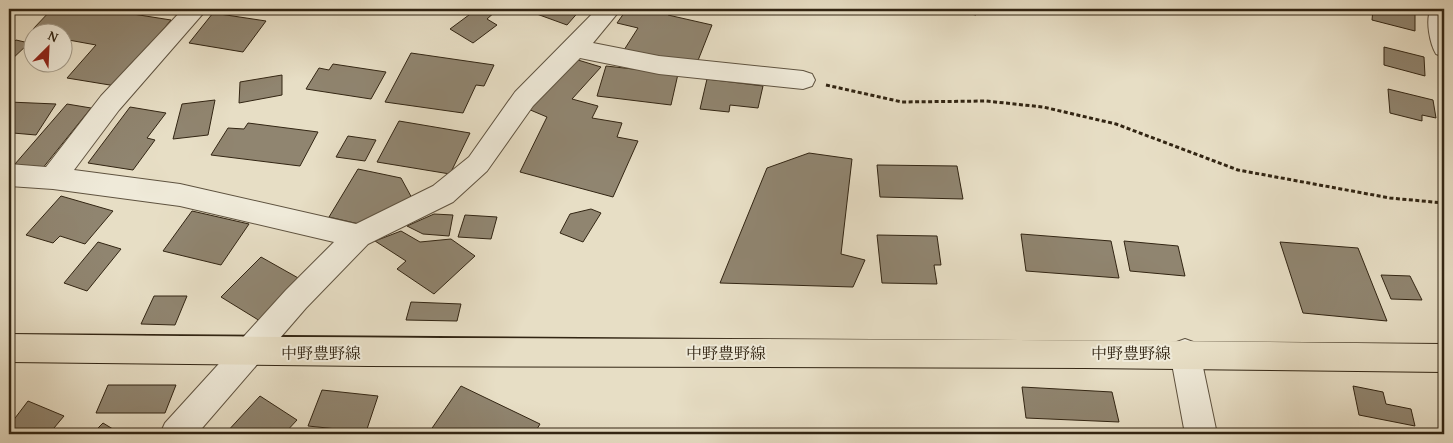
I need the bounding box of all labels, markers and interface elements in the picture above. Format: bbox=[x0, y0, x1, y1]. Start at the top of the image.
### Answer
north arrow bbox=[22, 22, 72, 72]
text: N bbox=[45, 25, 62, 47]
street label: 中野豊野線 bbox=[281, 341, 361, 365]
street label: 中野豊野線 bbox=[686, 341, 766, 365]
street label: 中野豊野線 bbox=[1091, 341, 1171, 365]

